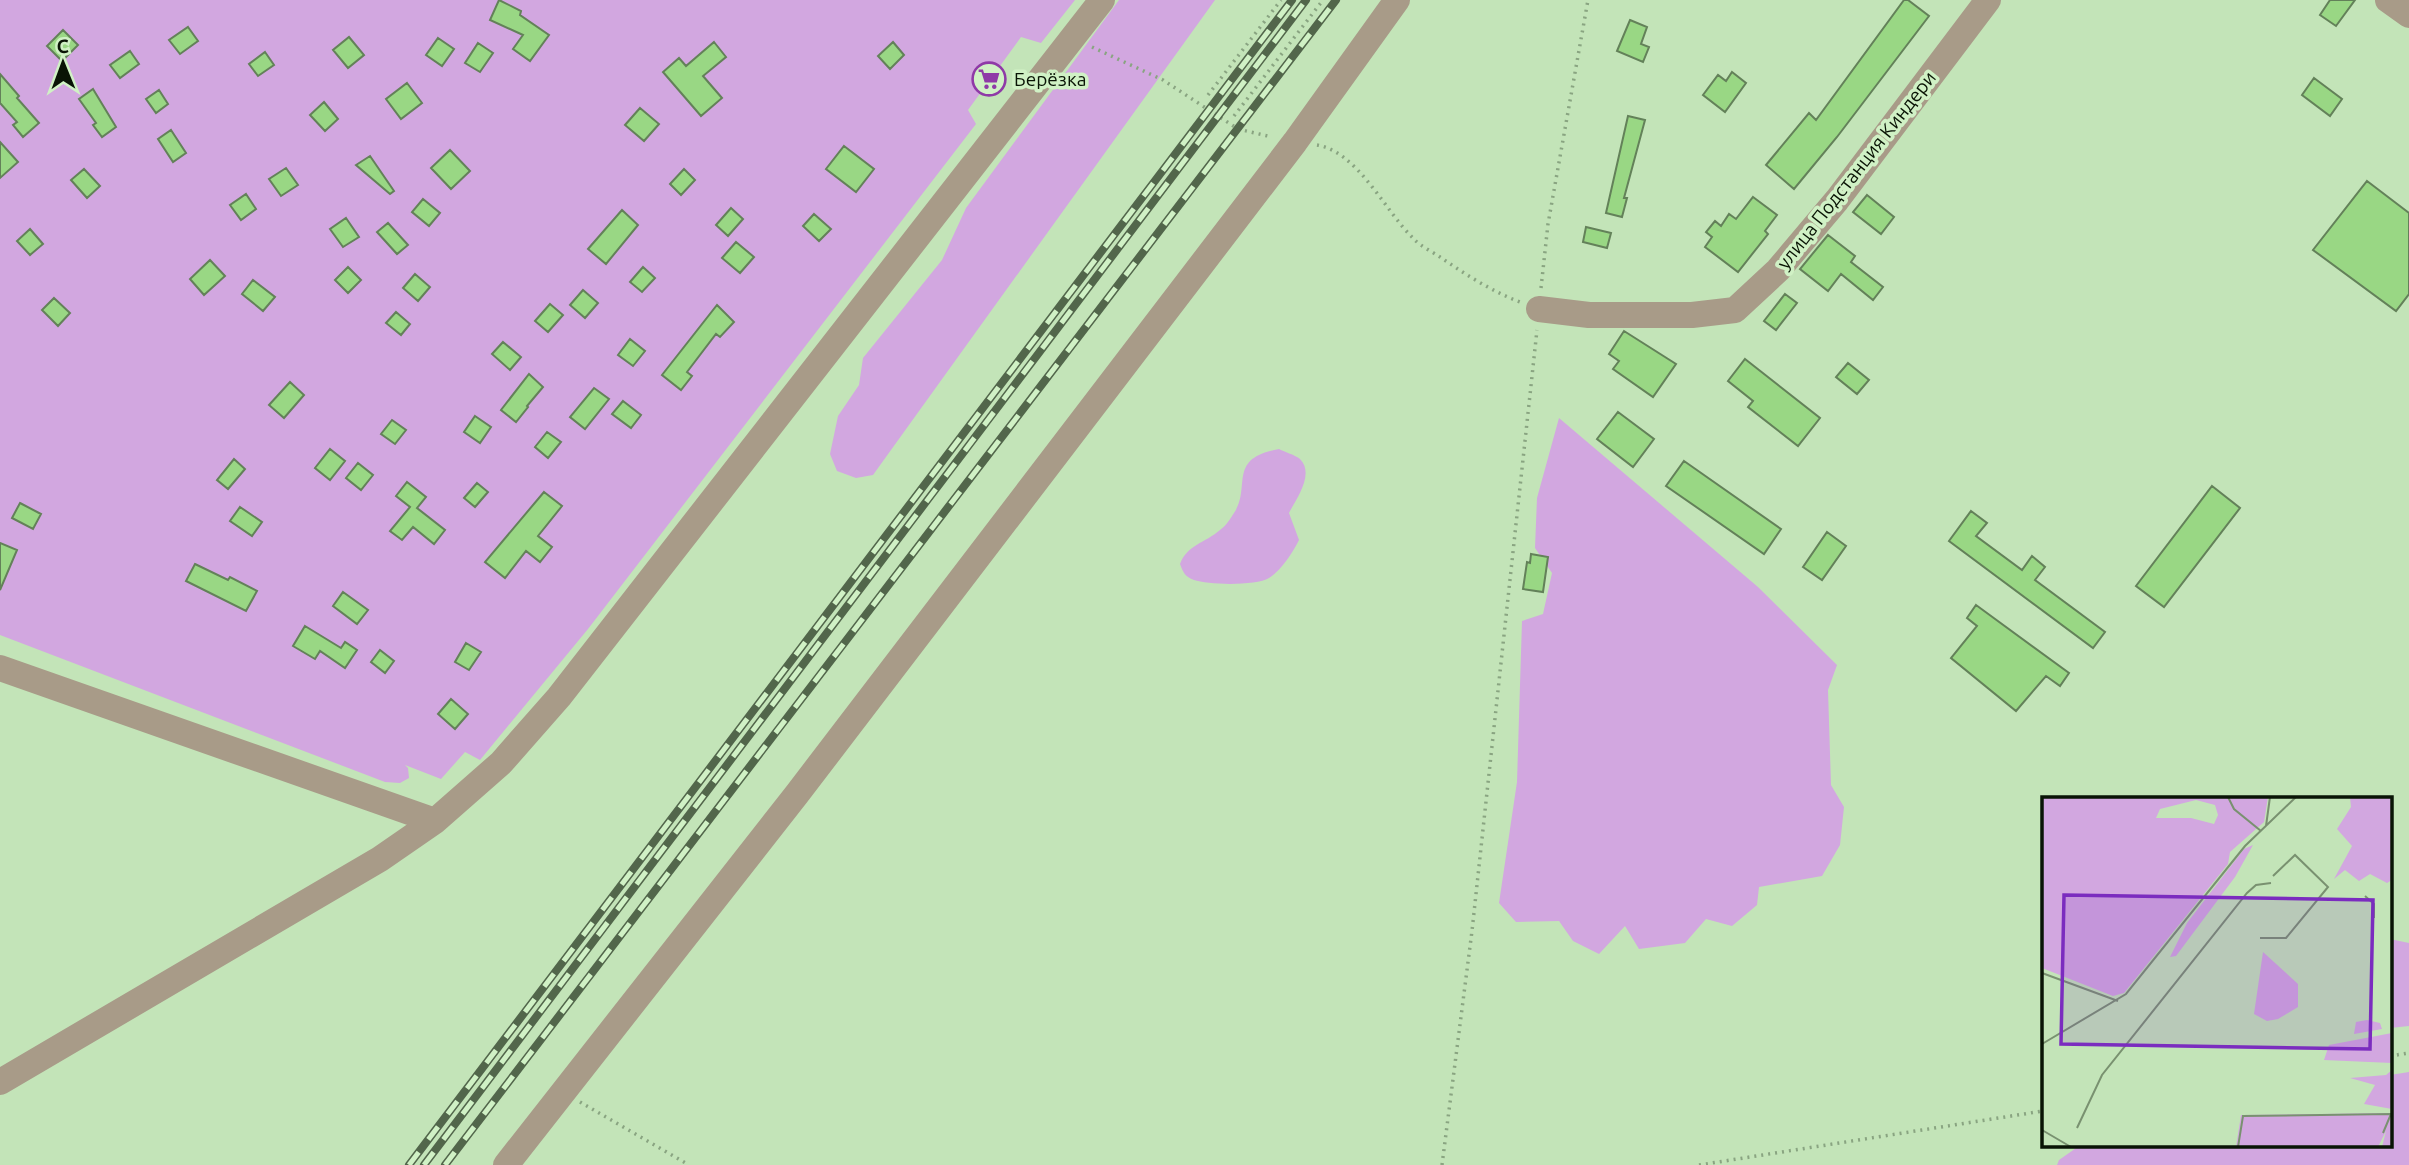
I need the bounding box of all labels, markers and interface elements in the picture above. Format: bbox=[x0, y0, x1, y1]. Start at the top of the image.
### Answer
north arrow bbox=[28, 28, 98, 98]
text: С bbox=[56, 35, 69, 57]
supermarket icon: Берёзка bbox=[970, 60, 1008, 98]
street label: улица Подстанция Киндери bbox=[1772, 67, 1940, 273]
place label: Берёзка bbox=[1014, 68, 1086, 90]
inset map bbox=[2042, 797, 2392, 1148]

